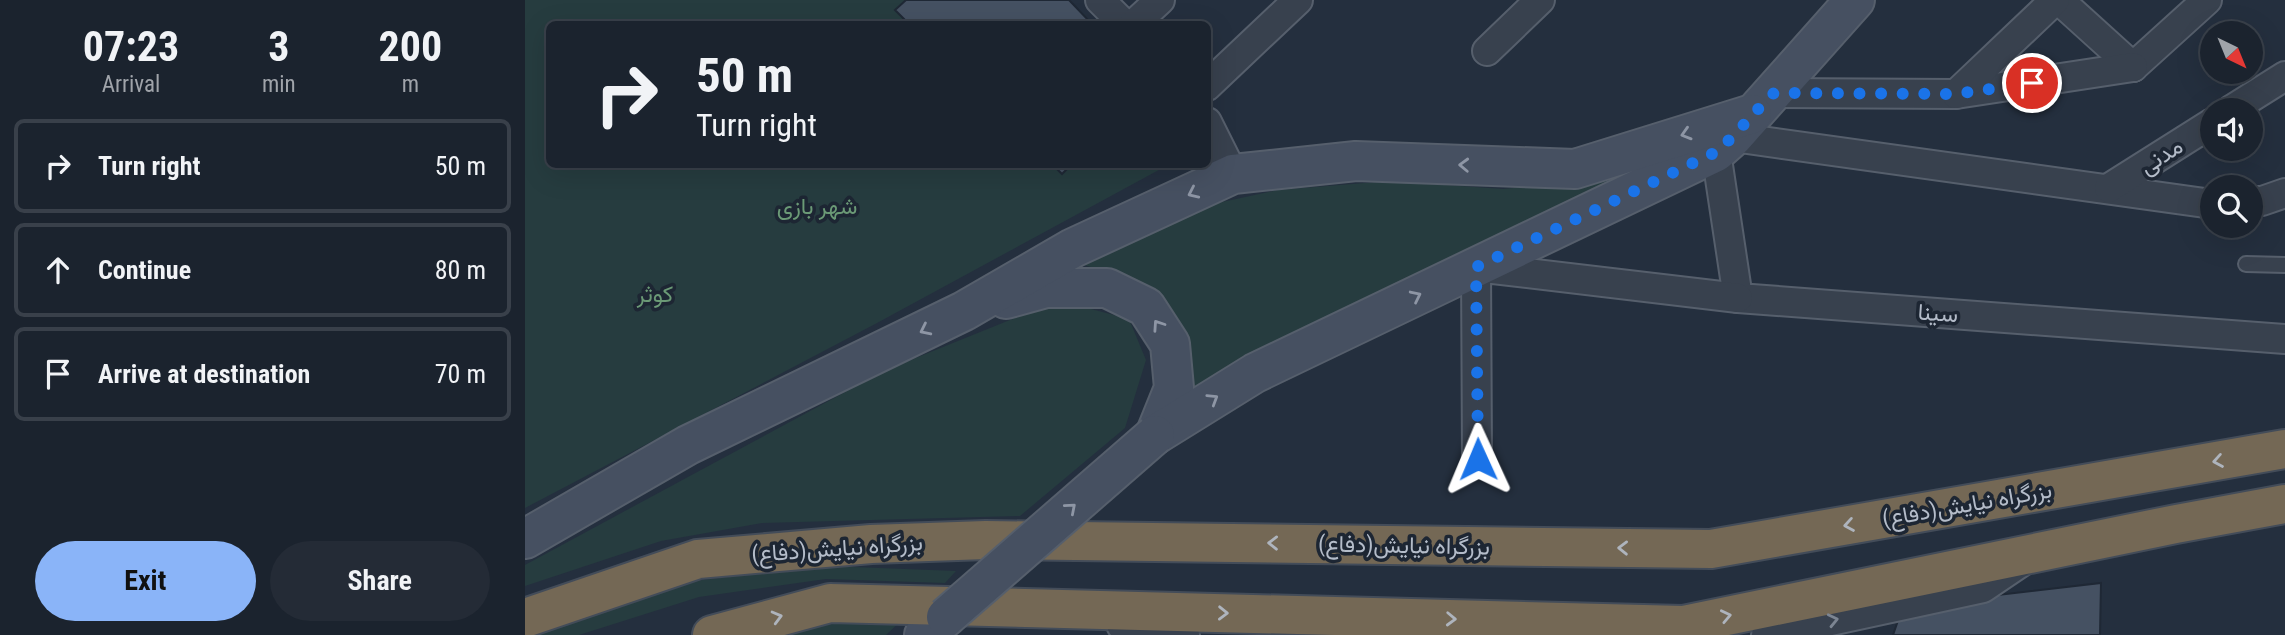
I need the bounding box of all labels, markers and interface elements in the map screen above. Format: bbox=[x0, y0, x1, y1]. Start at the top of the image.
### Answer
north arrow bbox=[2200, 21, 2263, 84]
map controls bbox=[2200, 21, 2263, 238]
text: 07:23 bbox=[83, 22, 179, 71]
text: 3 bbox=[268, 22, 289, 71]
text: 200 bbox=[378, 22, 442, 71]
text: 50 m bbox=[696, 47, 793, 104]
icon: right bbox=[581, 49, 672, 140]
pin bbox=[2002, 53, 2062, 113]
icon: arrive bbox=[2013, 64, 2051, 102]
text: Arrival bbox=[102, 71, 160, 98]
text: min bbox=[262, 71, 296, 98]
text: m bbox=[402, 71, 419, 98]
button: sound bbox=[2200, 98, 2263, 161]
text: Turn right bbox=[696, 106, 817, 144]
one-way arrow bbox=[1681, 126, 1693, 141]
street label: مدنی bbox=[2135, 133, 2188, 180]
icon: right bbox=[39, 147, 77, 185]
text: Turn right bbox=[98, 151, 200, 181]
text: 50 m bbox=[435, 151, 486, 181]
one-way arrow bbox=[1458, 157, 1469, 172]
button: search bbox=[2200, 175, 2263, 238]
one-way arrow bbox=[1187, 185, 1200, 199]
park label: شهر بازی bbox=[777, 193, 857, 221]
icon: ahead bbox=[39, 251, 77, 289]
text: Continue bbox=[98, 255, 191, 285]
text: 80 m bbox=[435, 255, 486, 285]
park label: کوثر bbox=[636, 281, 673, 309]
one-way arrow bbox=[1409, 290, 1421, 304]
street label: سینا bbox=[1917, 299, 1959, 328]
one-way arrow bbox=[1154, 320, 1166, 333]
one-way arrow bbox=[920, 322, 932, 336]
icon: arrive bbox=[39, 355, 77, 393]
text: Arrive at destination bbox=[98, 359, 310, 389]
text: 70 m bbox=[435, 359, 486, 389]
one-way arrow bbox=[1206, 394, 1219, 407]
position arrow bbox=[1441, 422, 1515, 496]
one-way arrow bbox=[2212, 452, 2224, 467]
street label: بزرگراه نیایش(دفاع) bbox=[1880, 476, 2054, 535]
one-way arrow bbox=[1063, 504, 1076, 516]
one-way arrow bbox=[1843, 517, 1855, 532]
street label: بزرگراه نیایش(دفاع) bbox=[750, 529, 924, 570]
street label: بزرگراه نیایش(دفاع) bbox=[1318, 531, 1490, 562]
one-way arrow bbox=[1268, 535, 1278, 551]
one-way arrow bbox=[1618, 540, 1629, 555]
button: Exit bbox=[35, 541, 256, 621]
button: Share bbox=[270, 541, 490, 621]
one-way arrow bbox=[1219, 605, 1229, 621]
one-way arrow bbox=[1720, 610, 1732, 625]
one-way arrow bbox=[771, 611, 783, 625]
one-way arrow bbox=[1446, 611, 1456, 627]
one-way arrow bbox=[1827, 614, 1839, 628]

